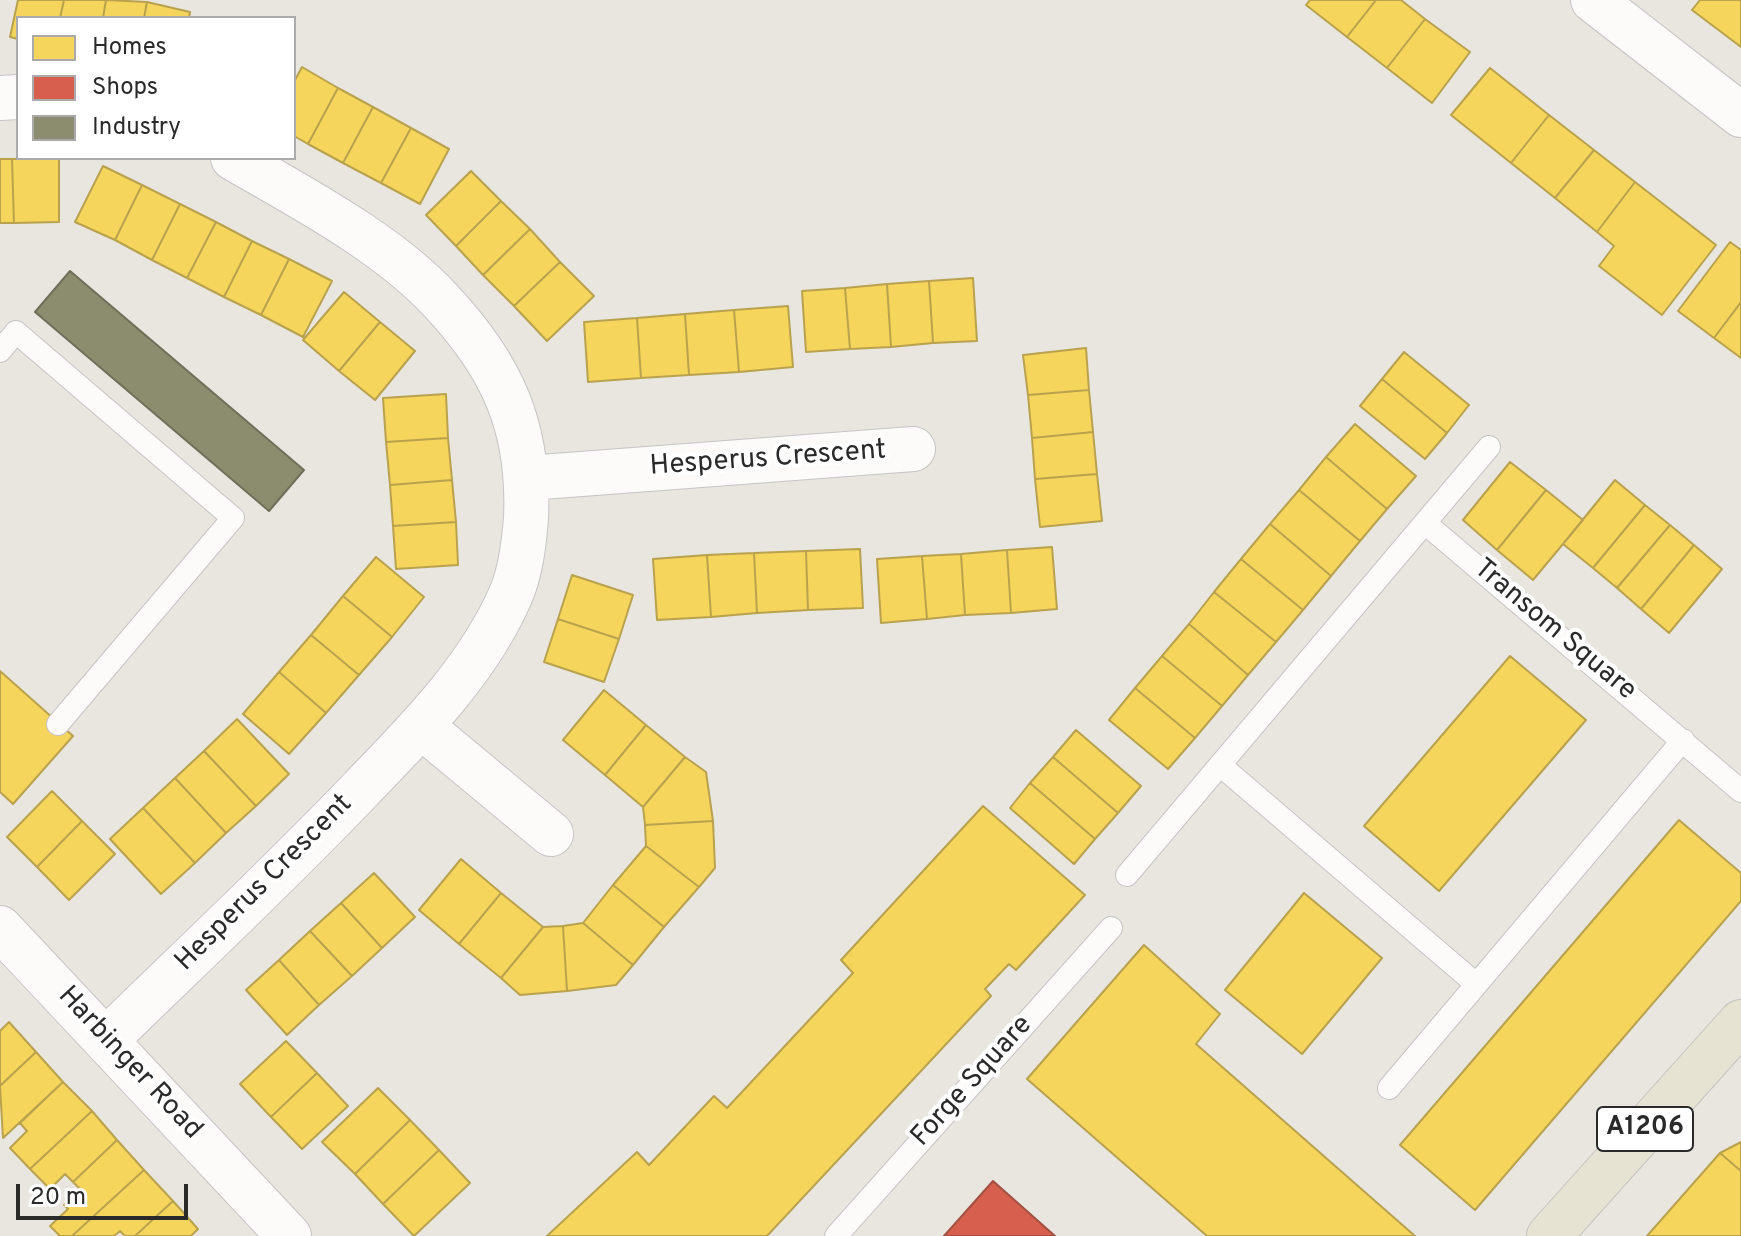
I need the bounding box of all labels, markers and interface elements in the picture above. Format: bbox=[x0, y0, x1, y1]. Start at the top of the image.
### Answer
legend bbox=[16, 16, 296, 160]
text: Homes bbox=[92, 33, 167, 63]
text: Shops bbox=[92, 73, 158, 103]
text: Industry bbox=[92, 113, 181, 143]
street label: Hesperus Crescent bbox=[649, 435, 887, 485]
street label: Transom Square bbox=[1466, 553, 1642, 709]
street label: Hesperus Crescent bbox=[169, 788, 361, 980]
street label: Harbinger Road bbox=[50, 981, 208, 1147]
street label: Forge Square bbox=[905, 1010, 1041, 1154]
road number: A1206 bbox=[1597, 1107, 1693, 1151]
scale bar bbox=[20, 1168, 192, 1218]
text: 20 m bbox=[30, 1183, 86, 1213]

